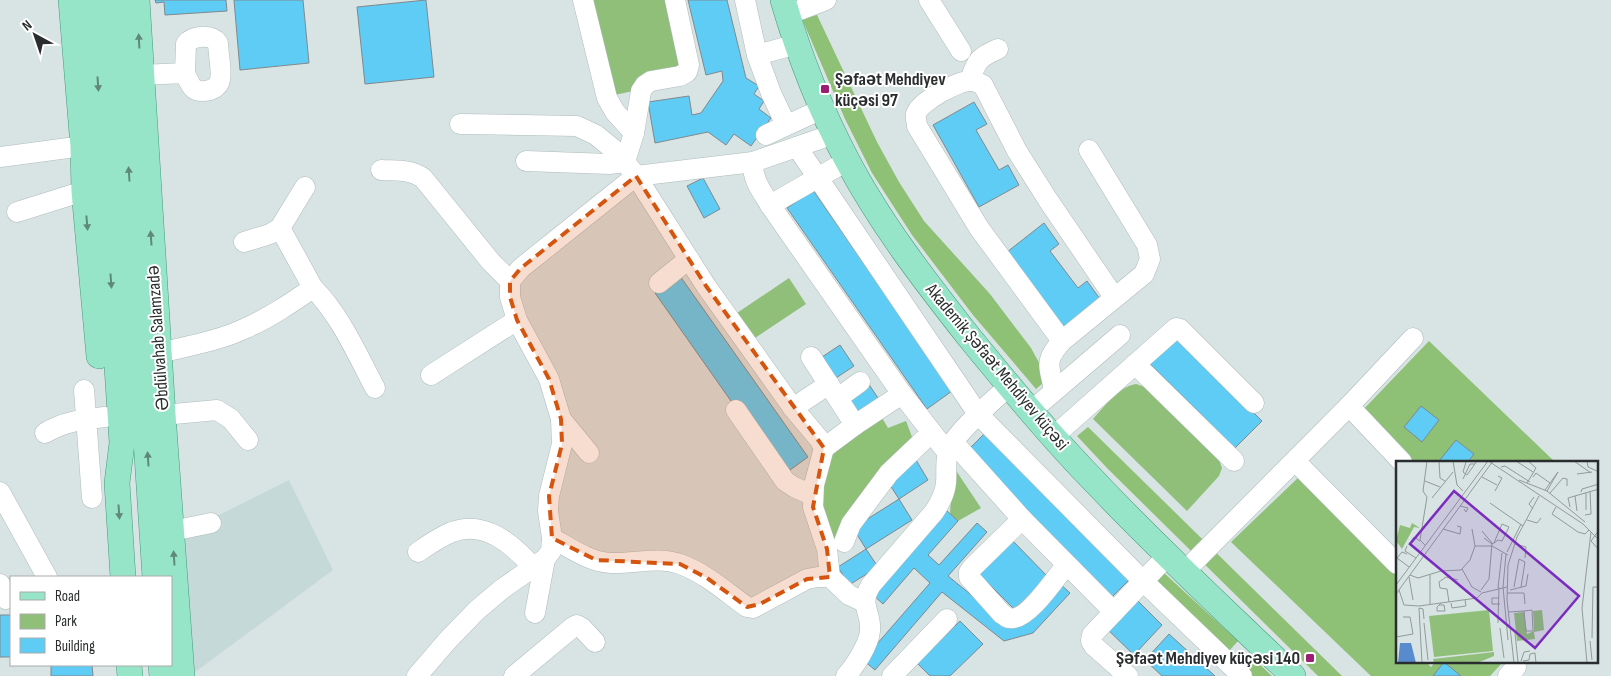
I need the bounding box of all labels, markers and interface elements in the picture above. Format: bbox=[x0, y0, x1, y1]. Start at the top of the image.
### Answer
north arrow bbox=[10, 10, 60, 60]
text: N bbox=[19, 17, 35, 34]
one-way arrow bbox=[134, 33, 142, 49]
place label: Şəfaət Mehdiyev küçəsi 97 bbox=[835, 69, 946, 111]
one-way arrow bbox=[95, 76, 103, 92]
marker: Şəfaət Mehdiyev küçəsi 97 bbox=[819, 83, 831, 95]
one-way arrow bbox=[124, 166, 132, 182]
one-way arrow bbox=[84, 215, 92, 231]
one-way arrow bbox=[147, 230, 155, 246]
street label: Əbdülvahab Salamzadə bbox=[142, 265, 174, 411]
one-way arrow bbox=[108, 273, 116, 289]
street label: Akademik Şəfaət Mehdiyev küçəsi bbox=[921, 279, 1073, 454]
one-way arrow bbox=[143, 450, 151, 466]
inset map bbox=[1396, 461, 1598, 664]
one-way arrow bbox=[115, 505, 123, 521]
one-way arrow bbox=[169, 549, 177, 565]
legend bbox=[10, 576, 172, 666]
text: Road bbox=[55, 587, 80, 606]
text: Park bbox=[55, 612, 77, 631]
text: Building bbox=[55, 637, 95, 656]
place label: Şəfaət Mehdiyev küçəsi 140 bbox=[1116, 648, 1300, 669]
marker: Şəfaət Mehdiyev küçəsi 140 bbox=[1304, 652, 1316, 664]

